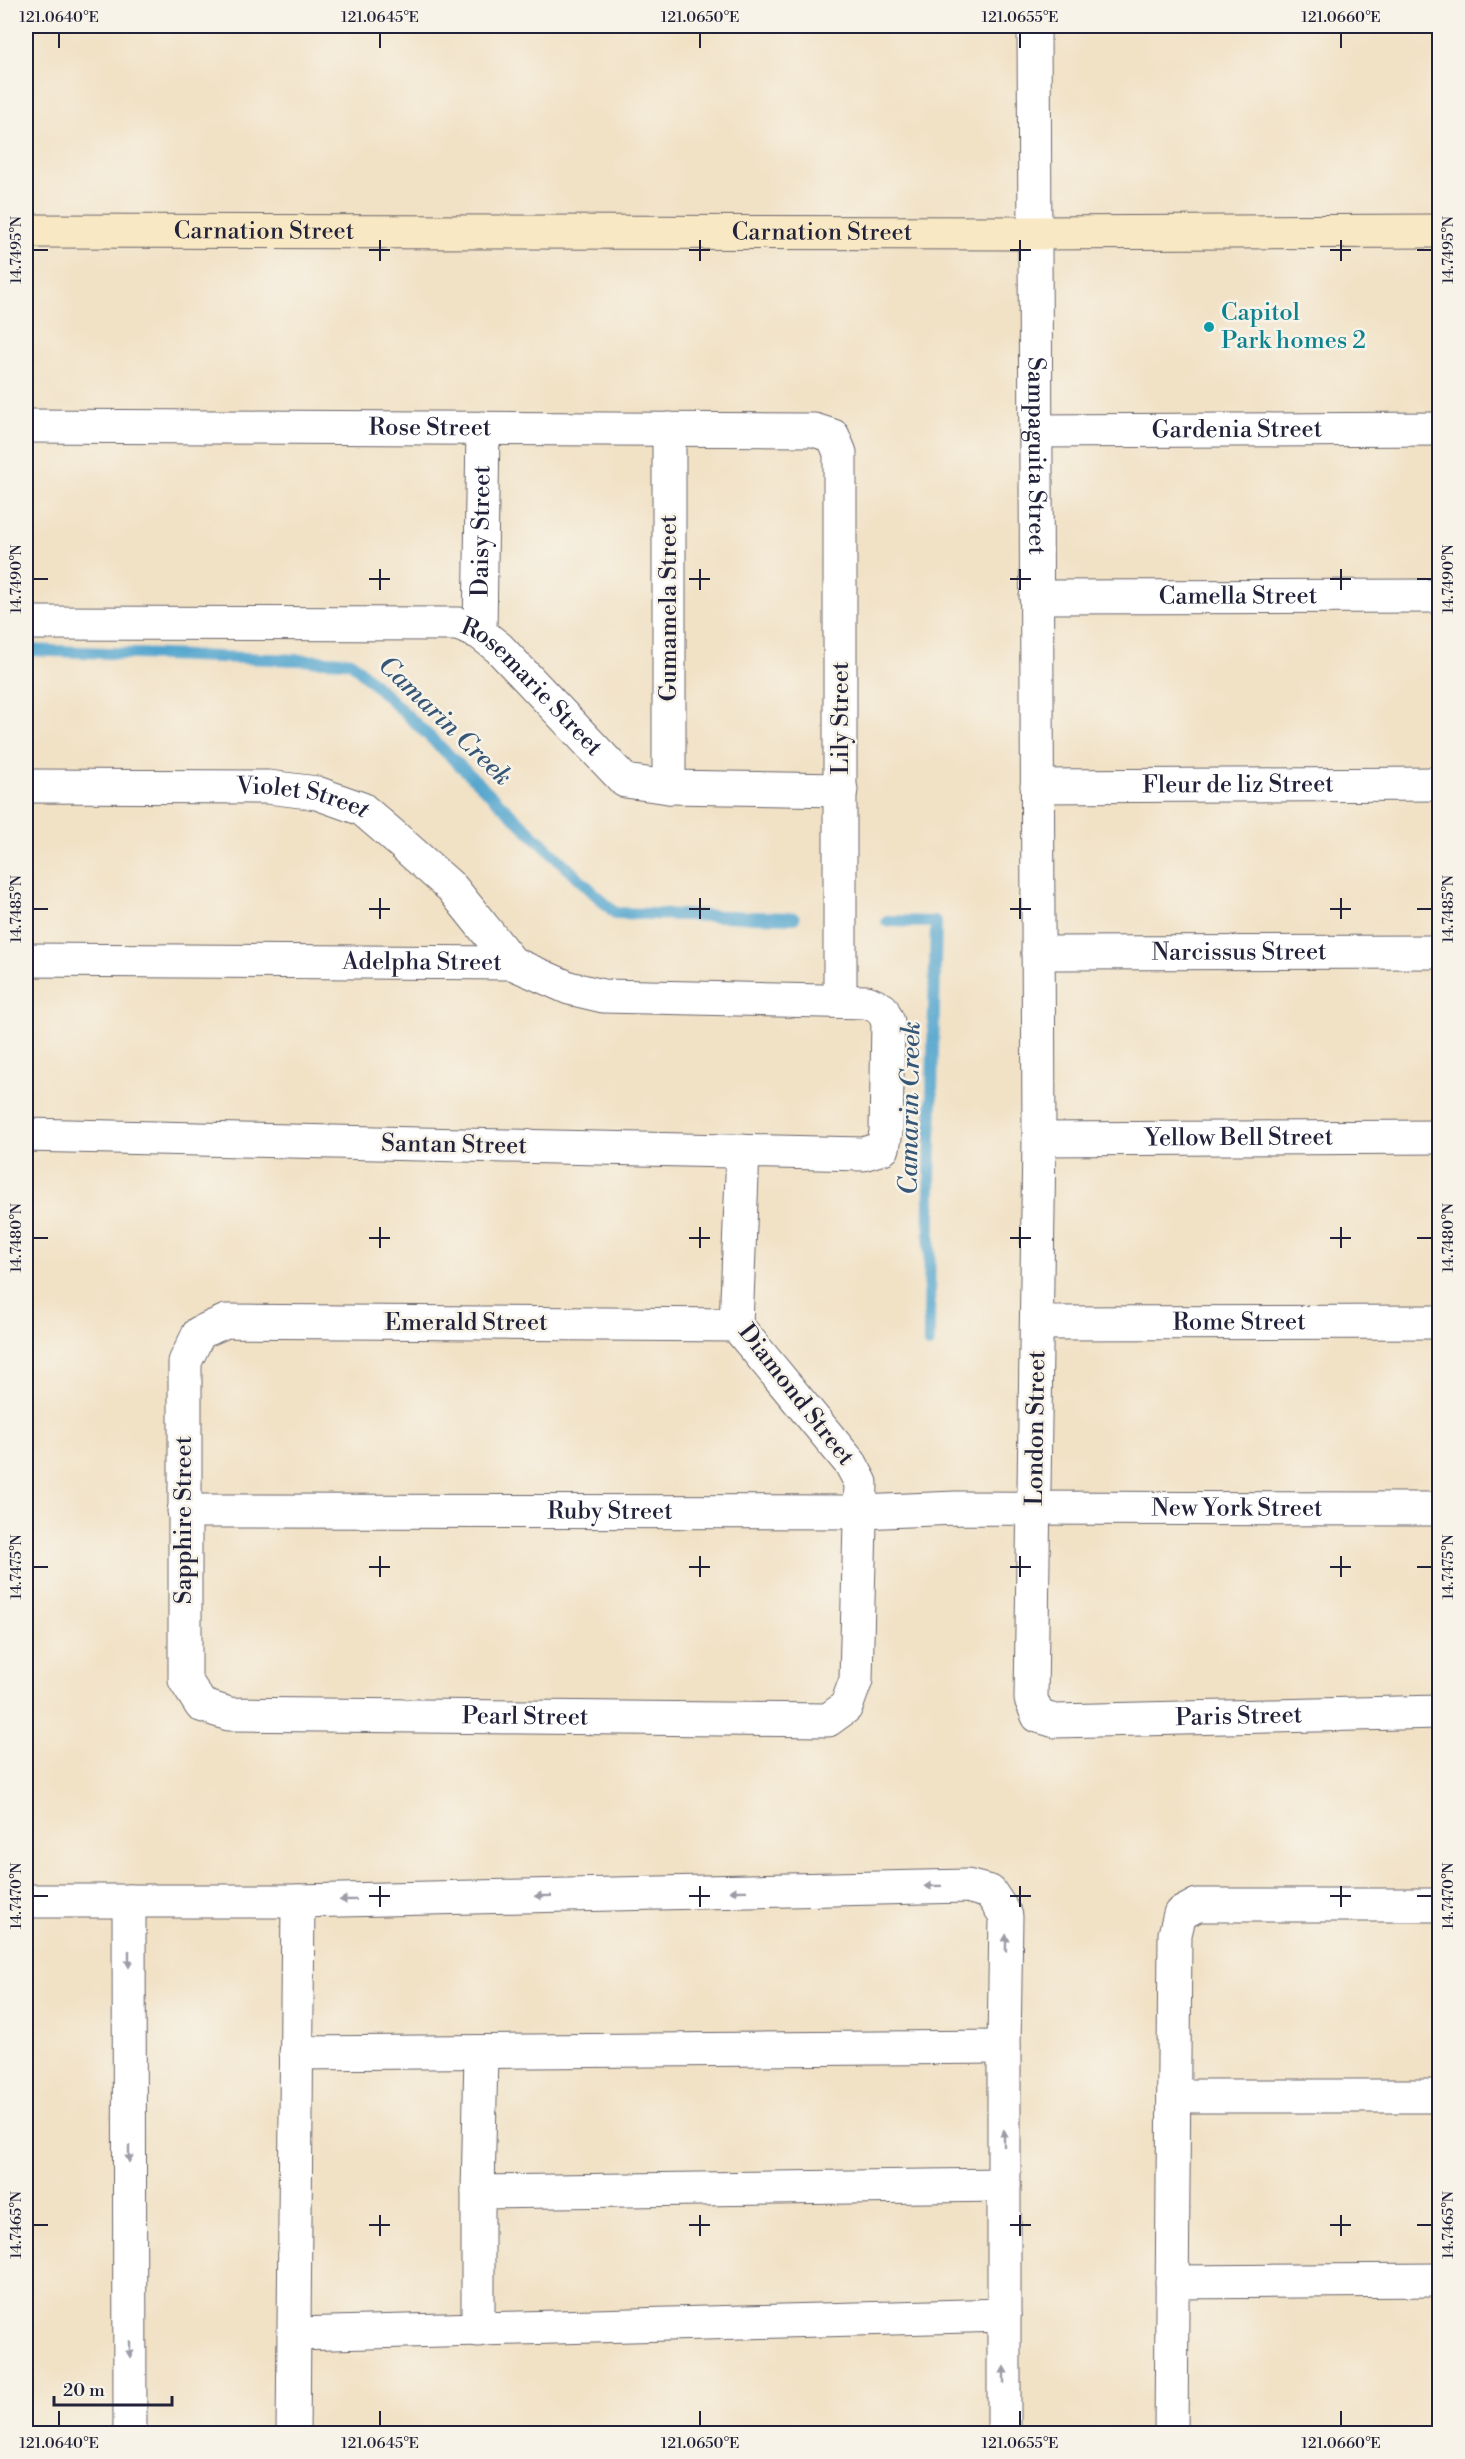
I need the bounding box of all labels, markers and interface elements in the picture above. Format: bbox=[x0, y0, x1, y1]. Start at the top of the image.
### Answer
text: 121.0640°E bbox=[19, 8, 99, 27]
text: 121.0645°E bbox=[341, 8, 419, 27]
text: 121.0650°E bbox=[661, 8, 739, 27]
text: 121.0655°E bbox=[982, 8, 1058, 27]
text: 121.0660°E bbox=[1301, 8, 1381, 27]
text: 14.7495°N bbox=[7, 216, 26, 284]
street label: Carnation Street bbox=[174, 216, 355, 247]
text: 14.7495°N bbox=[1439, 216, 1458, 284]
street label: Carnation Street bbox=[732, 217, 913, 248]
place label: Capitol Park homes 2 bbox=[1221, 298, 1366, 356]
marker: Capitol Park homes 2 bbox=[1202, 320, 1216, 334]
street label: Sampaguita Street bbox=[1020, 357, 1051, 556]
street label: Rose Street bbox=[369, 413, 492, 443]
street label: Gardenia Street bbox=[1152, 415, 1323, 445]
street label: Daisy Street bbox=[466, 465, 497, 597]
street label: Gumamela Street bbox=[654, 514, 684, 702]
text: 14.7490°N bbox=[7, 544, 26, 614]
text: 14.7490°N bbox=[1439, 544, 1458, 614]
street label: Camella Street bbox=[1159, 581, 1318, 612]
street label: Rosemarie Street bbox=[457, 612, 609, 763]
water label: Camarin Creek bbox=[371, 649, 519, 793]
street label: Lily Street bbox=[826, 661, 856, 774]
street label: Fleur de liz Street bbox=[1142, 770, 1334, 800]
street label: Violet Street bbox=[235, 772, 377, 825]
text: 14.7485°N bbox=[7, 875, 26, 943]
text: 14.7485°N bbox=[1439, 875, 1458, 943]
street label: Narcissus Street bbox=[1151, 937, 1327, 968]
street label: Adelpha Street bbox=[341, 947, 502, 978]
water label: Camarin Creek bbox=[892, 1021, 928, 1195]
street label: Yellow Bell Street bbox=[1143, 1123, 1334, 1153]
street label: Santan Street bbox=[381, 1129, 528, 1161]
text: 14.7480°N bbox=[7, 1203, 26, 1273]
text: 14.7480°N bbox=[1439, 1203, 1458, 1273]
street label: Rome Street bbox=[1172, 1307, 1306, 1338]
street label: Emerald Street bbox=[384, 1308, 548, 1338]
street label: Diamond Street bbox=[731, 1318, 861, 1472]
street label: London Street bbox=[1020, 1350, 1052, 1506]
street label: Sapphire Street bbox=[169, 1435, 199, 1604]
street label: New York Street bbox=[1151, 1493, 1323, 1524]
street label: Ruby Street bbox=[547, 1497, 673, 1527]
text: 14.7475°N bbox=[7, 1534, 26, 1600]
text: 14.7475°N bbox=[1439, 1534, 1458, 1600]
street label: Paris Street bbox=[1175, 1700, 1303, 1733]
street label: Pearl Street bbox=[462, 1701, 589, 1733]
text: 14.7470°N bbox=[7, 1863, 26, 1929]
text: 14.7470°N bbox=[1439, 1863, 1458, 1929]
one-way arrow bbox=[923, 1882, 942, 1891]
one-way arrow bbox=[728, 1886, 747, 1896]
one-way arrow bbox=[533, 1891, 552, 1900]
one-way arrow bbox=[338, 1896, 357, 1905]
one-way arrow bbox=[1001, 1934, 1011, 1953]
one-way arrow bbox=[124, 1950, 134, 1969]
one-way arrow bbox=[999, 2129, 1009, 2148]
one-way arrow bbox=[124, 2145, 134, 2164]
text: 14.7465°N bbox=[7, 2191, 26, 2259]
text: 14.7465°N bbox=[1439, 2191, 1458, 2259]
one-way arrow bbox=[125, 2340, 135, 2359]
one-way arrow bbox=[999, 2365, 1009, 2384]
scale bar bbox=[54, 2369, 172, 2407]
text: 20 m bbox=[63, 2379, 105, 2402]
text: 121.0640°E bbox=[19, 2434, 99, 2453]
text: 121.0645°E bbox=[341, 2434, 419, 2453]
text: 121.0650°E bbox=[661, 2434, 739, 2453]
text: 121.0655°E bbox=[982, 2434, 1058, 2453]
text: 121.0660°E bbox=[1301, 2434, 1381, 2453]

